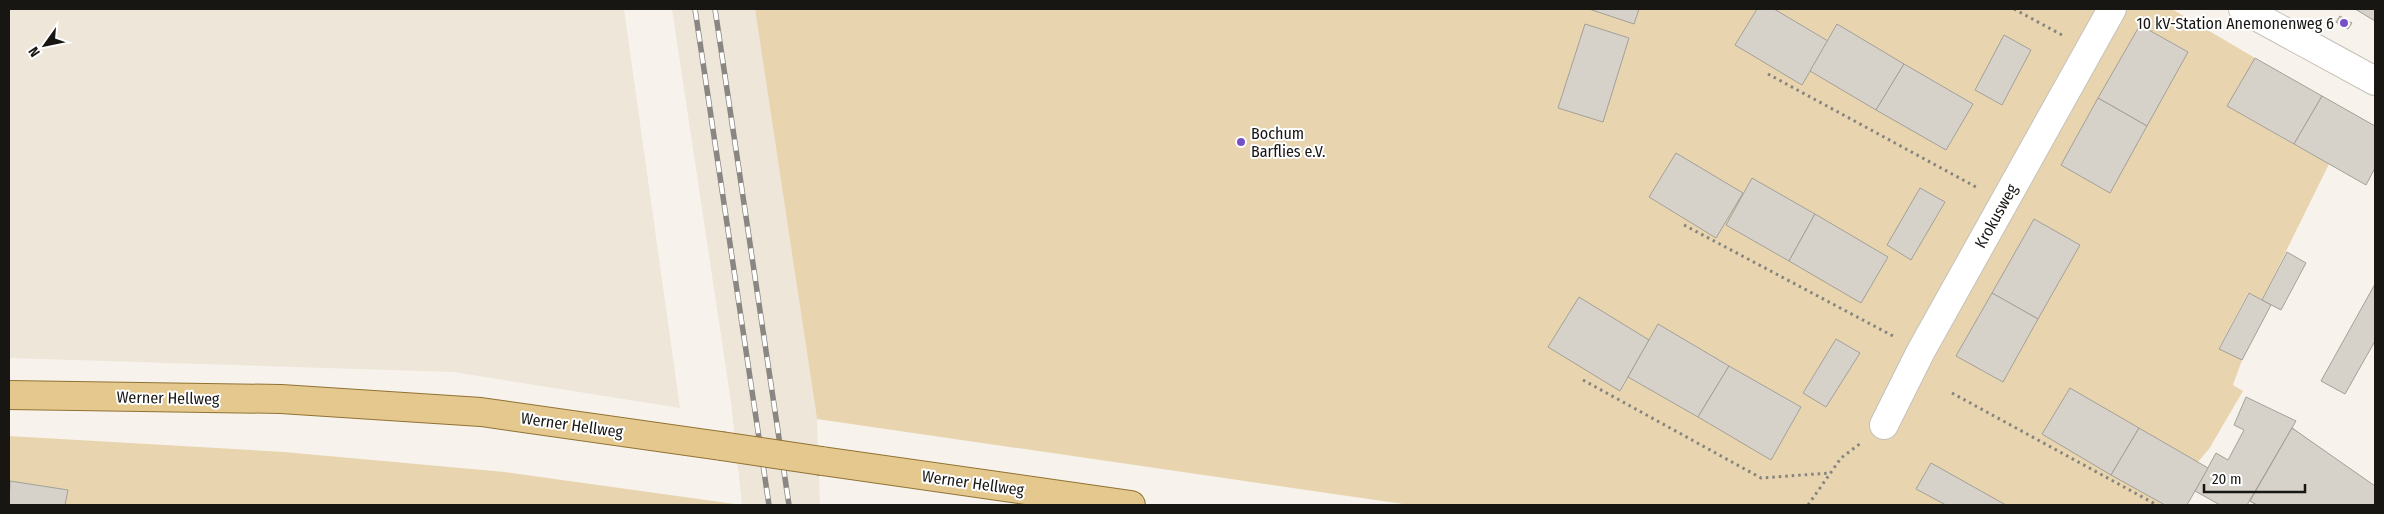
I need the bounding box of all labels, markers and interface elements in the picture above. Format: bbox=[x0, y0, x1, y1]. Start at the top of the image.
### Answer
place label: 10 kV-Station Anemonenweg 6 bbox=[2137, 14, 2334, 33]
marker: 10 kV-Station Anemonenweg 6 bbox=[2338, 17, 2350, 29]
north arrow bbox=[20, 20, 70, 70]
text: N bbox=[25, 44, 44, 60]
place label: Bochum Barflies e.V. bbox=[1251, 124, 1326, 161]
marker: Bochum Barflies e.V. bbox=[1235, 136, 1247, 148]
street label: Krokusweg bbox=[1971, 180, 2022, 251]
street label: Werner Hellweg bbox=[116, 388, 220, 408]
street label: Werner Hellweg bbox=[520, 408, 625, 442]
scale bar bbox=[2204, 462, 2305, 494]
street label: Werner Hellweg bbox=[921, 466, 1026, 500]
text: 20 m bbox=[2212, 470, 2242, 488]

